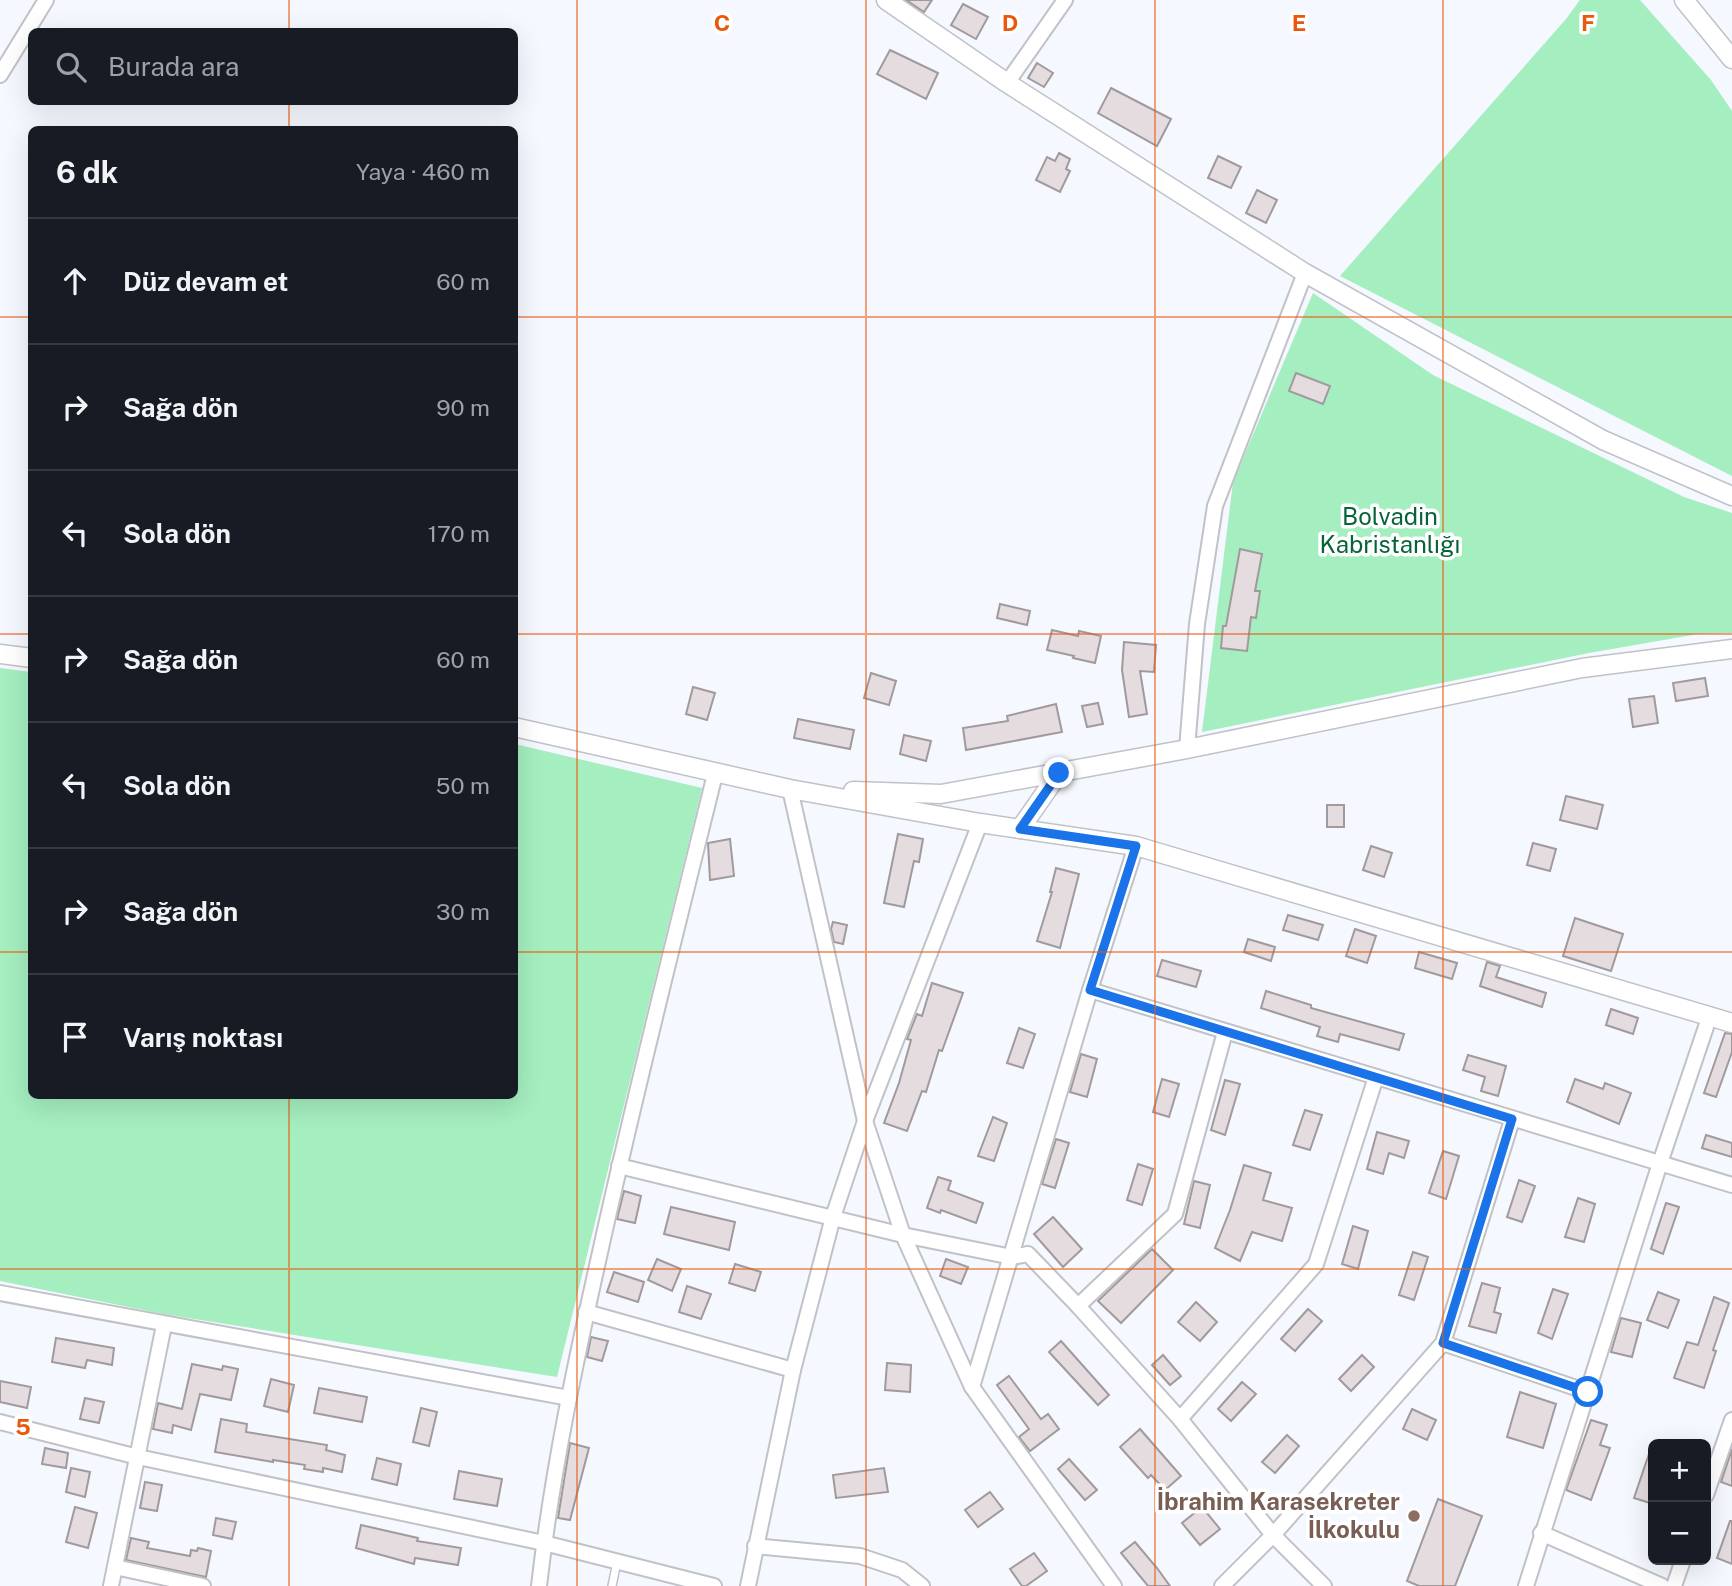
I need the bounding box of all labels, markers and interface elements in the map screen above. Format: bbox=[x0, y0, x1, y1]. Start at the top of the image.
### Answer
text: C bbox=[714, 9, 730, 36]
text: D bbox=[1002, 9, 1018, 36]
text: E bbox=[1292, 9, 1306, 36]
text: F bbox=[1581, 9, 1595, 36]
search box bbox=[28, 28, 518, 105]
icon: search bbox=[52, 48, 90, 86]
text: Burada ara bbox=[108, 51, 239, 82]
text: 6 dk bbox=[56, 154, 118, 190]
text: Yaya · 460 m bbox=[356, 158, 490, 185]
icon: ahead bbox=[56, 262, 94, 300]
text: Düz devam et bbox=[123, 266, 288, 297]
text: 60 m bbox=[436, 268, 490, 295]
icon: right bbox=[56, 388, 94, 426]
text: Sağa dön bbox=[123, 392, 238, 423]
text: 90 m bbox=[436, 394, 490, 421]
park label: Bolvadin Kabristanlığı bbox=[1320, 502, 1460, 558]
icon: left bbox=[56, 514, 94, 552]
text: Sola dön bbox=[123, 518, 231, 549]
text: 170 m bbox=[428, 520, 490, 547]
icon: right bbox=[56, 640, 94, 678]
text: Sağa dön bbox=[123, 644, 238, 675]
text: 60 m bbox=[436, 646, 490, 673]
route end bbox=[1043, 757, 1074, 788]
icon: left bbox=[56, 766, 94, 804]
text: Sola dön bbox=[123, 770, 231, 801]
text: 50 m bbox=[436, 772, 490, 799]
icon: right bbox=[56, 892, 94, 930]
text: Sağa dön bbox=[123, 896, 238, 927]
text: 30 m bbox=[436, 898, 490, 925]
icon: arrive bbox=[56, 1018, 94, 1056]
text: Varış noktası bbox=[123, 1022, 283, 1053]
route start bbox=[1572, 1376, 1603, 1407]
text: 5 bbox=[15, 1413, 31, 1440]
map controls bbox=[1648, 1439, 1711, 1565]
button: + bbox=[1648, 1439, 1711, 1502]
place label: İbrahim Karasekreter İlkokulu bbox=[1157, 1487, 1400, 1543]
button: − bbox=[1648, 1502, 1711, 1565]
marker: İbrahim Karasekreter İlkokulu bbox=[1406, 1508, 1422, 1524]

